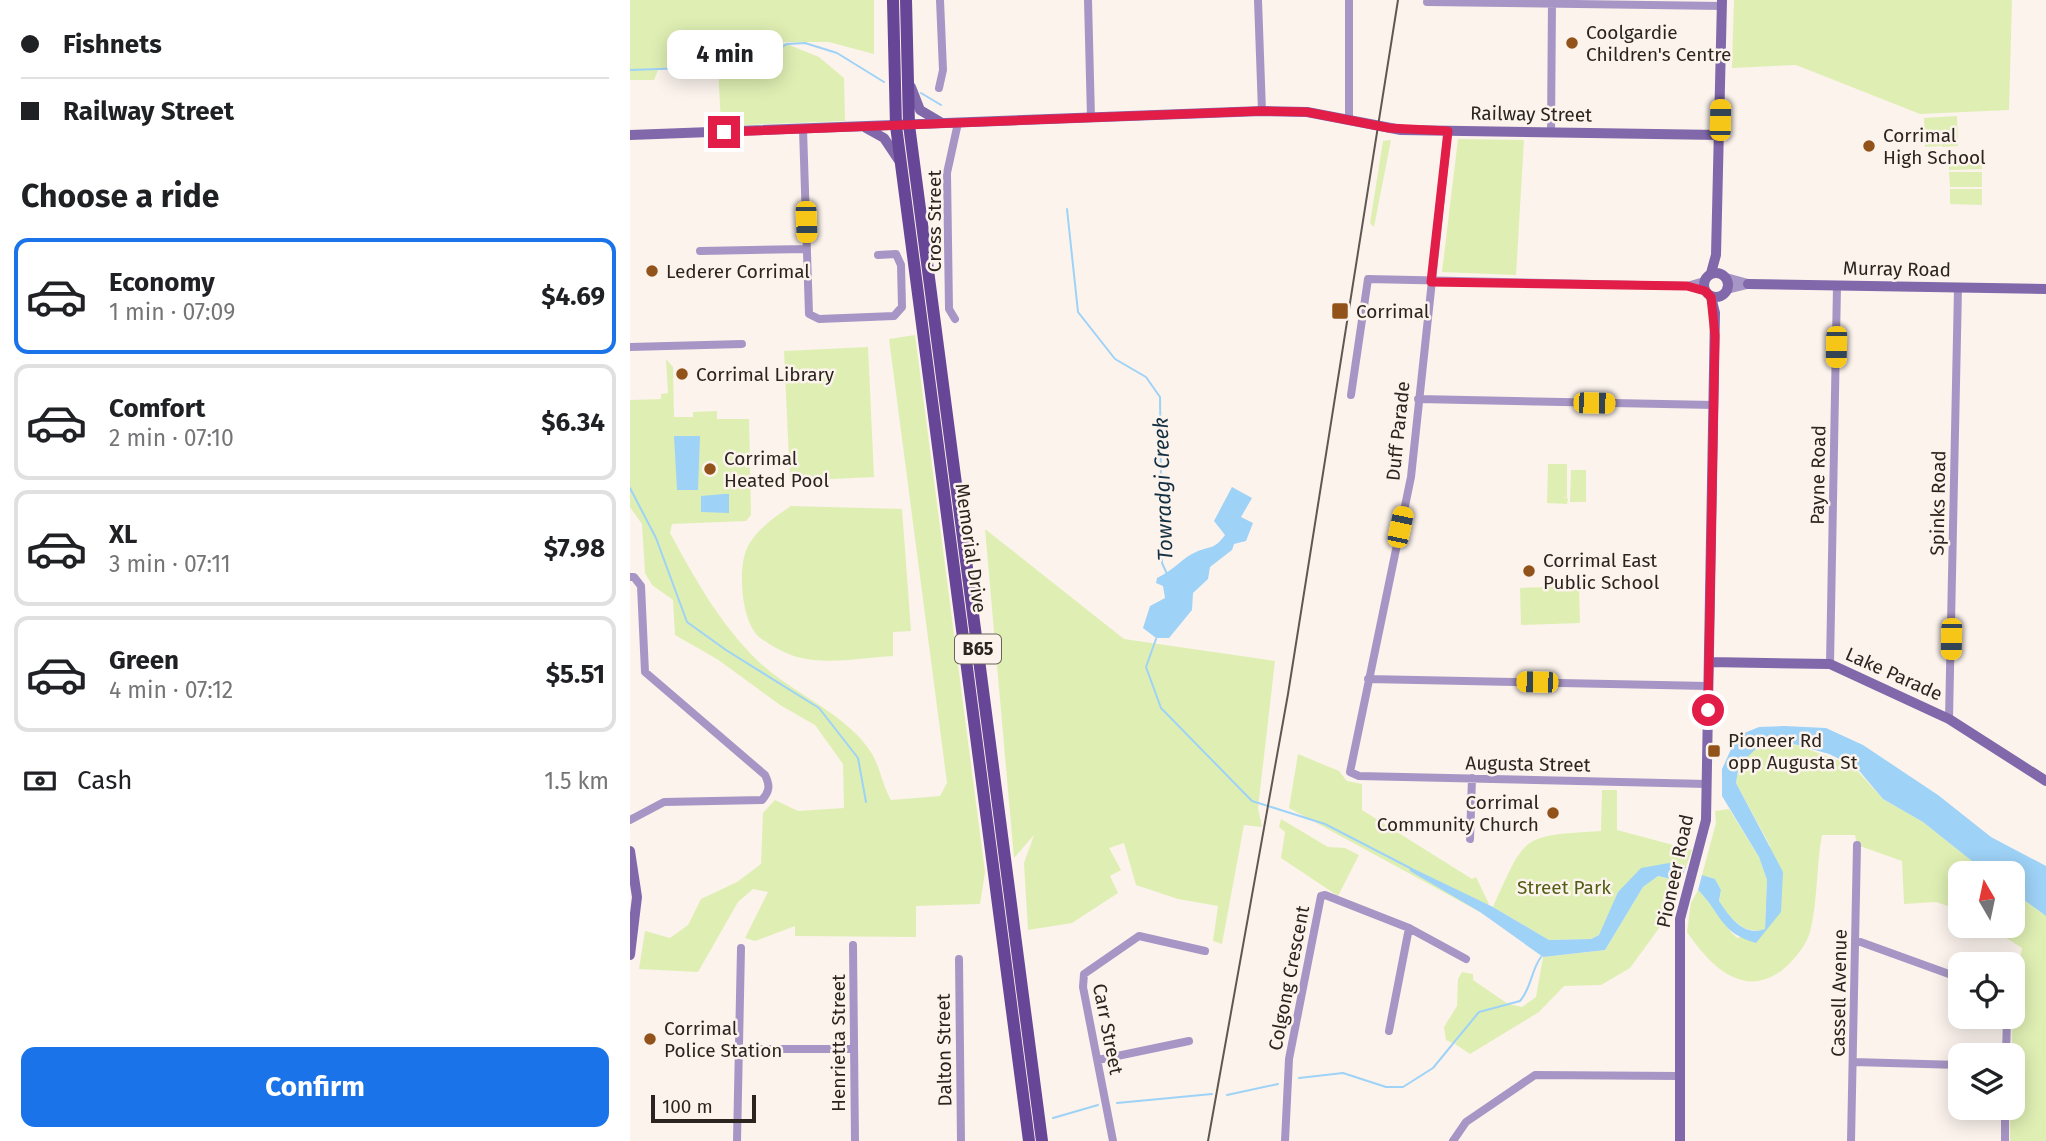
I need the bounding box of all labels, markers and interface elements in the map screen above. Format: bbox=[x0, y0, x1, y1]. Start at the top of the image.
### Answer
place label: Coolgardie Children's Centre bbox=[1586, 21, 1731, 66]
text: Fishnets bbox=[63, 29, 162, 60]
callout: 4 min bbox=[666, 31, 782, 80]
marker: Coolgardie Children's Centre bbox=[1564, 35, 1580, 51]
text: 4 min bbox=[696, 40, 754, 68]
text: Railway Street bbox=[63, 96, 234, 127]
car bbox=[1710, 99, 1731, 141]
street label: Railway Street bbox=[1470, 101, 1592, 127]
route end bbox=[708, 116, 740, 148]
place label: Corrimal High School bbox=[1883, 124, 1986, 169]
marker: Corrimal High School bbox=[1861, 138, 1877, 154]
street label: Cross Street bbox=[923, 170, 946, 272]
text: Choose a ride bbox=[21, 177, 219, 215]
car bbox=[795, 201, 818, 243]
street label: Murray Road bbox=[1843, 257, 1951, 281]
place label: Lederer Corrimal bbox=[666, 260, 810, 283]
marker: Lederer Corrimal bbox=[644, 263, 660, 279]
icon: car bbox=[25, 265, 88, 328]
text: Economy bbox=[109, 267, 215, 298]
text: $4.69 bbox=[541, 281, 605, 312]
text: 1 min · 07:09 bbox=[109, 298, 235, 326]
place label: Corrimal bbox=[1356, 300, 1430, 323]
marker: Corrimal bbox=[1330, 301, 1350, 321]
car bbox=[1826, 326, 1847, 368]
place label: Corrimal Library bbox=[696, 363, 835, 386]
marker: Corrimal Library bbox=[674, 366, 690, 382]
street label: Duff Parade bbox=[1381, 380, 1415, 482]
icon: car bbox=[25, 391, 88, 454]
car bbox=[1573, 392, 1616, 414]
text: Comfort bbox=[109, 393, 205, 424]
text: $6.34 bbox=[541, 407, 605, 438]
water label: Towradgi Creek bbox=[1148, 417, 1178, 561]
text: 2 min · 07:10 bbox=[109, 424, 234, 452]
street label: Payne Road bbox=[1806, 425, 1830, 525]
place label: Corrimal Heated Pool bbox=[724, 447, 829, 492]
street label: Spinks Road bbox=[1926, 450, 1950, 556]
marker: Corrimal Heated Pool bbox=[702, 461, 718, 477]
street label: Memorial Drive bbox=[951, 482, 991, 614]
car bbox=[1386, 504, 1415, 550]
icon: car bbox=[25, 517, 88, 580]
text: XL bbox=[109, 519, 137, 550]
text: $7.98 bbox=[544, 533, 605, 564]
place label: Corrimal East Public School bbox=[1543, 549, 1660, 594]
text: 3 min · 07:11 bbox=[109, 550, 231, 578]
marker: Corrimal East Public School bbox=[1521, 563, 1537, 579]
car bbox=[1941, 618, 1962, 660]
road number: B65 bbox=[955, 634, 1001, 664]
street label: Lake Parade bbox=[1842, 642, 1946, 706]
icon: car bbox=[25, 643, 88, 706]
text: Green bbox=[109, 645, 179, 676]
text: $5.51 bbox=[546, 659, 605, 690]
car bbox=[1516, 671, 1559, 693]
text: 4 min · 07:12 bbox=[109, 676, 233, 704]
route start bbox=[1692, 694, 1724, 726]
place label: Pioneer Rd opp Augusta St bbox=[1728, 729, 1858, 774]
marker: Pioneer Rd opp Augusta St bbox=[1706, 743, 1722, 759]
street label: Augusta Street bbox=[1465, 751, 1591, 777]
icon: cash bbox=[21, 762, 59, 800]
text: Cash bbox=[77, 765, 133, 796]
text: 1.5 km bbox=[544, 767, 609, 795]
place label: Corrimal Community Church bbox=[1377, 791, 1539, 836]
marker: Corrimal Community Church bbox=[1545, 805, 1561, 821]
street label: Pioneer Road bbox=[1652, 812, 1698, 930]
north arrow bbox=[1948, 861, 2025, 938]
map controls bbox=[1948, 861, 2025, 1120]
park label: Street Park bbox=[1517, 876, 1611, 899]
street label: Colgong Crescent bbox=[1264, 904, 1314, 1052]
street label: Cassell Avenue bbox=[1826, 929, 1852, 1057]
button: locate bbox=[1948, 952, 2025, 1029]
street label: Henrietta Street bbox=[827, 974, 850, 1112]
street label: Carr Street bbox=[1088, 982, 1128, 1077]
street label: Dalton Street bbox=[932, 993, 956, 1107]
place label: Corrimal Police Station bbox=[664, 1017, 782, 1062]
marker: Corrimal Police Station bbox=[642, 1031, 658, 1047]
button: layers bbox=[1948, 1043, 2025, 1120]
button: Confirm bbox=[21, 1047, 609, 1127]
scale bar bbox=[651, 1092, 756, 1124]
text: 100 m bbox=[662, 1095, 713, 1118]

